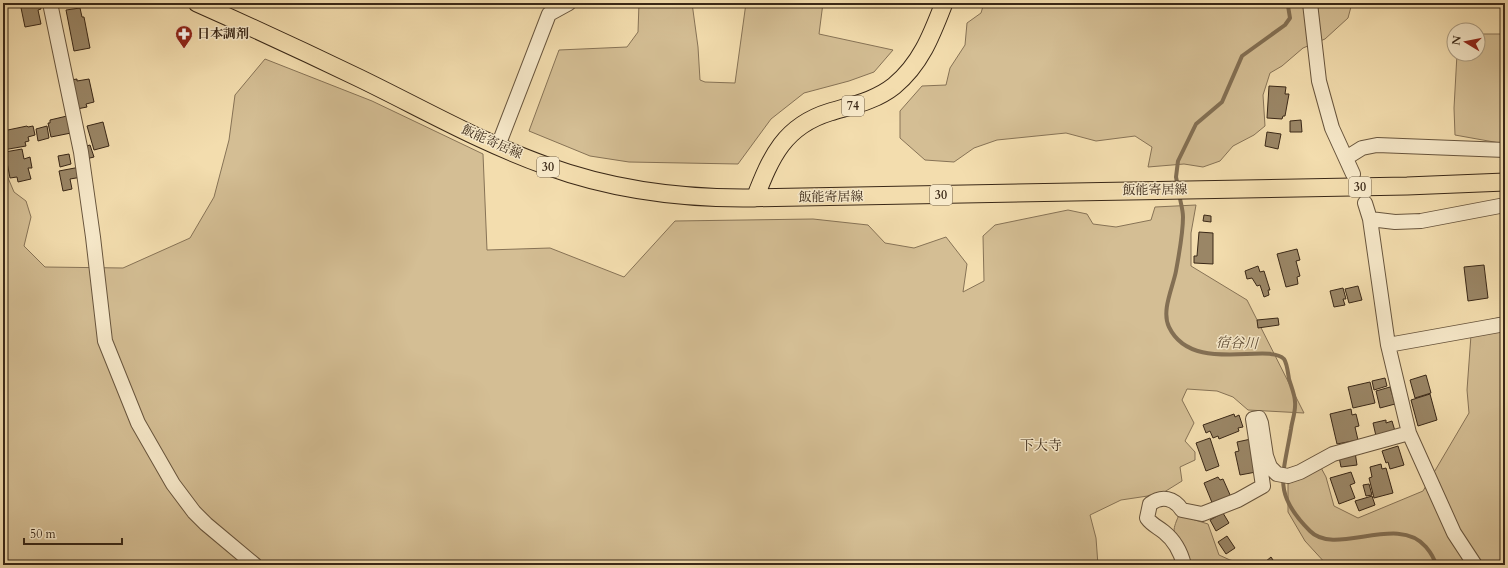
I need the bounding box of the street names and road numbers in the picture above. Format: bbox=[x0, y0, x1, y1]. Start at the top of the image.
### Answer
road number: 74 bbox=[842, 96, 864, 116]
street label: 飯能寄居線 bbox=[459, 121, 525, 163]
road number: 30 bbox=[537, 157, 559, 177]
road number: 30 bbox=[1349, 177, 1371, 197]
street label: 飯能寄居線 bbox=[1122, 180, 1188, 200]
road number: 30 bbox=[930, 185, 952, 205]
street label: 飯能寄居線 bbox=[798, 187, 864, 207]

